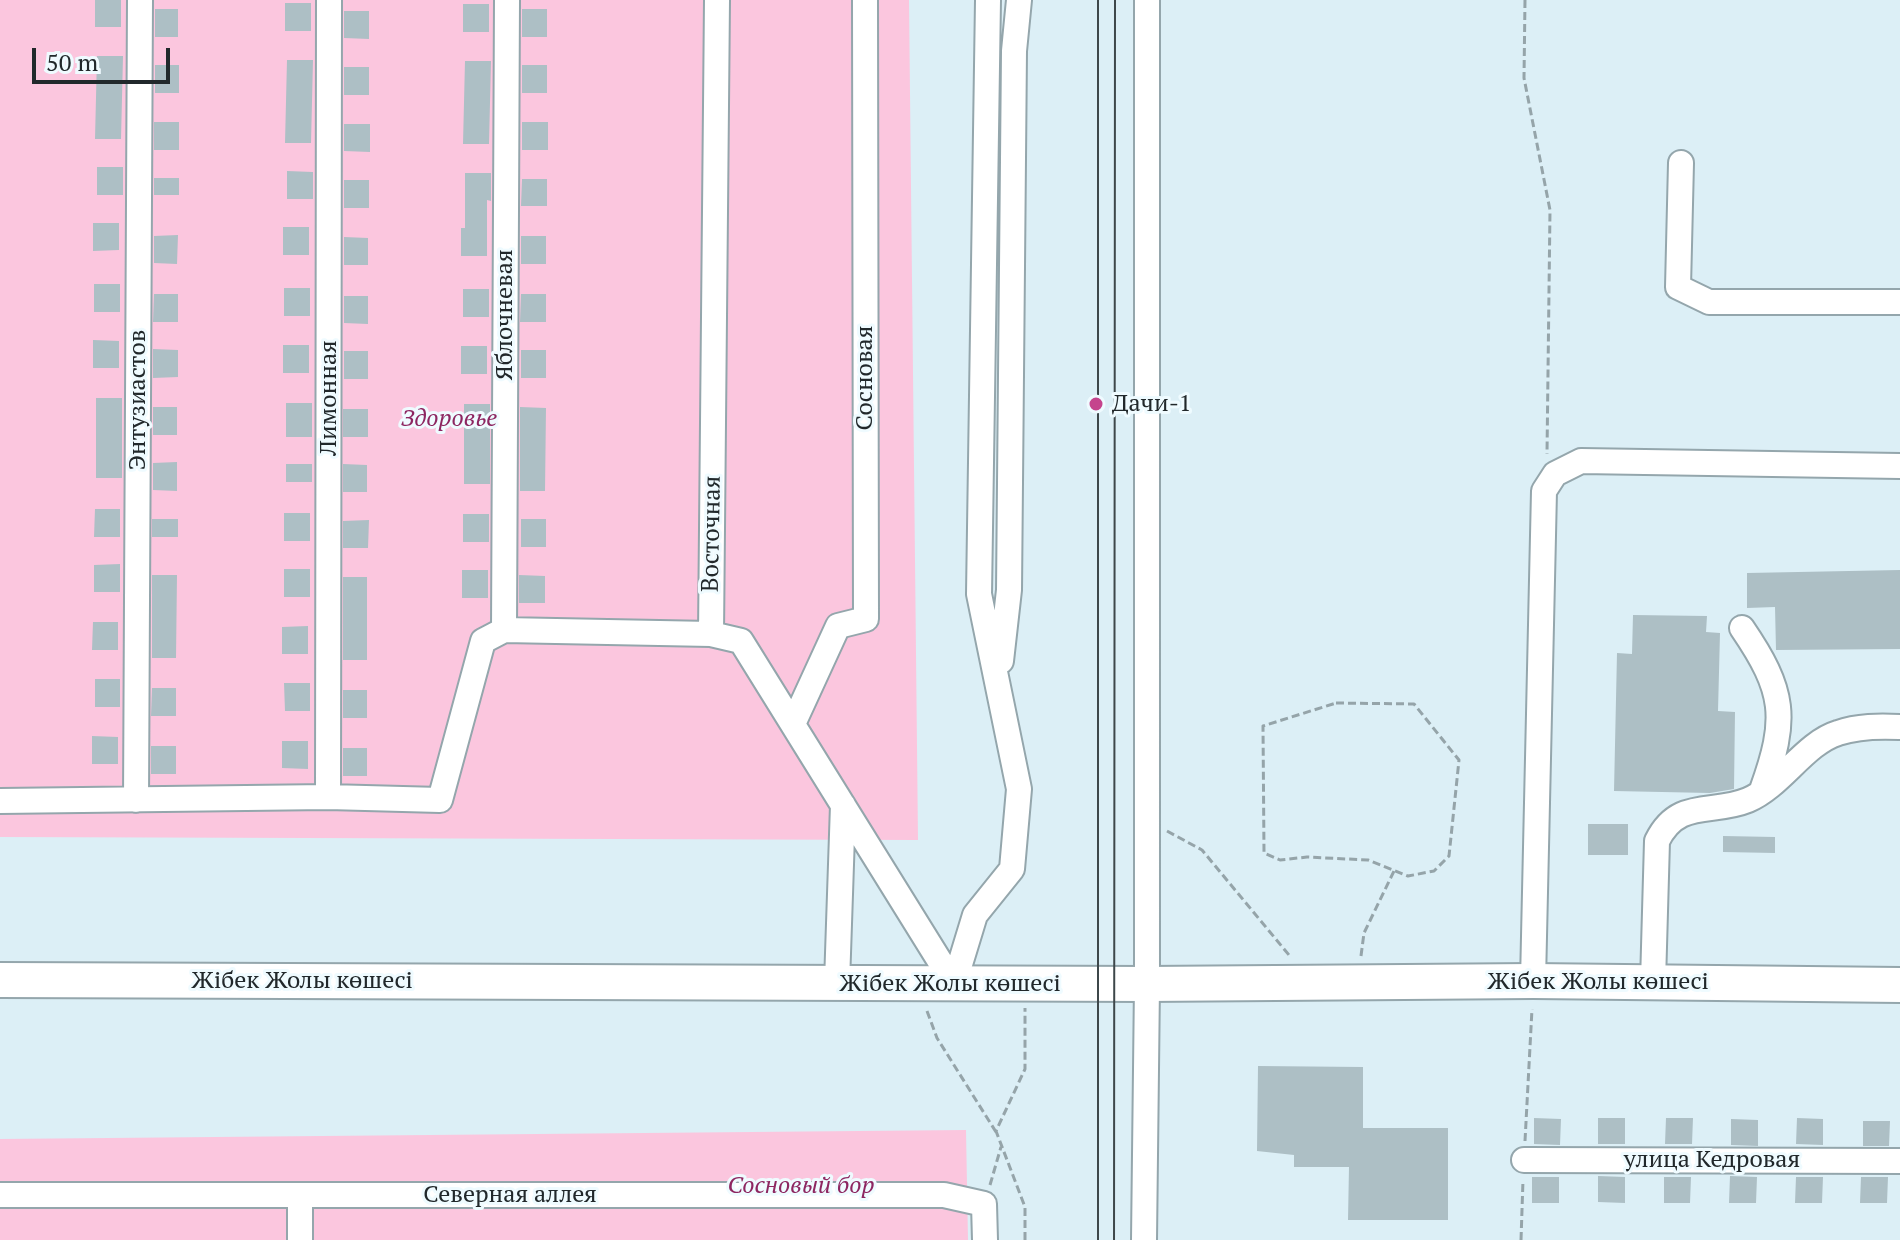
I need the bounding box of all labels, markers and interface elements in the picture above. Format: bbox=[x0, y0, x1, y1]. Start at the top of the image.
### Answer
scale bar bbox=[36, 32, 174, 82]
text: 50 m bbox=[46, 46, 98, 78]
street label: Яблочневая bbox=[491, 249, 519, 381]
street label: Сосновая bbox=[851, 326, 879, 430]
street label: Энтузиастов bbox=[124, 330, 152, 470]
street label: Лимонная bbox=[315, 340, 343, 456]
place label: Дачи-1 bbox=[1112, 390, 1192, 418]
marker: Дачи-1 bbox=[1087, 395, 1105, 413]
park label: Здоровье bbox=[401, 405, 497, 433]
street label: Восточная bbox=[697, 476, 727, 592]
street label: Жібек Жолы көшесі bbox=[191, 967, 413, 995]
street label: Жібек Жолы көшесі bbox=[1487, 968, 1709, 996]
street label: Жібек Жолы көшесі bbox=[839, 970, 1061, 998]
street label: улица Кедровая bbox=[1624, 1146, 1800, 1174]
park label: Сосновый бор bbox=[728, 1172, 874, 1200]
street label: Северная аллея bbox=[423, 1181, 597, 1209]

